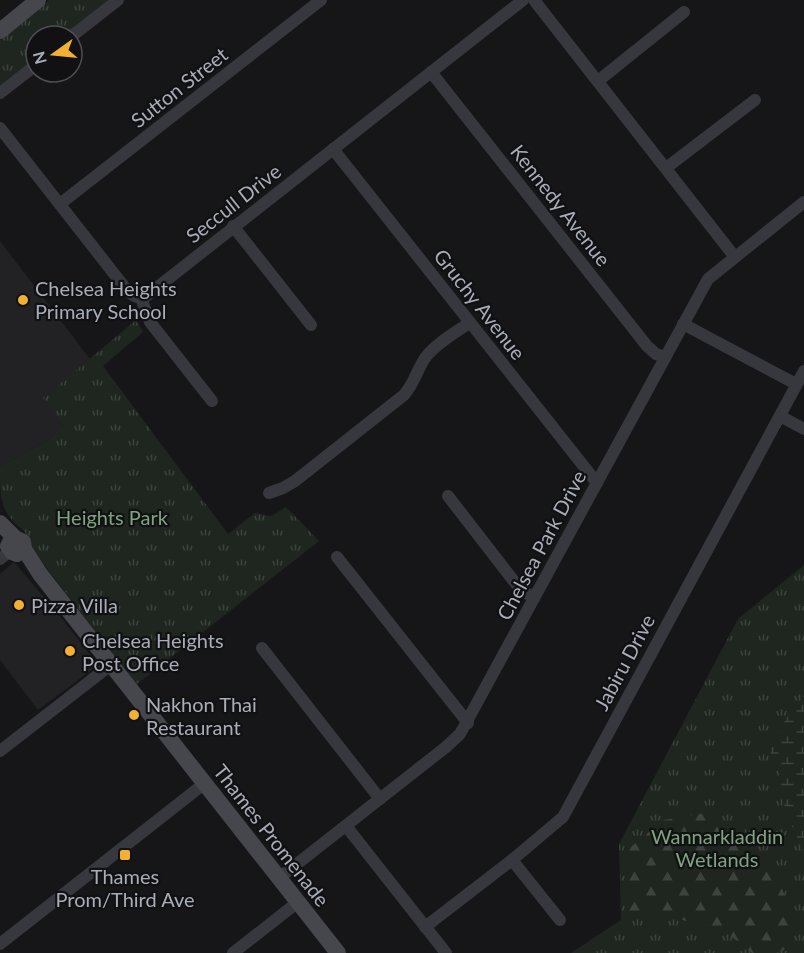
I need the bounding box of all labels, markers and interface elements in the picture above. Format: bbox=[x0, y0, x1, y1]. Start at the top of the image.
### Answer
north arrow bbox=[24, 24, 84, 84]
street label: Sutton Street bbox=[126, 42, 232, 132]
text: N bbox=[28, 50, 50, 66]
street label: Kennedy Avenue bbox=[506, 139, 616, 271]
street label: Seccull Drive bbox=[181, 159, 285, 247]
street label: Gruchy Avenue bbox=[429, 244, 531, 364]
place label: Chelsea Heights Primary School bbox=[35, 276, 177, 323]
marker: Chelsea Heights Primary School bbox=[16, 293, 30, 307]
street label: Chelsea Park Drive bbox=[491, 466, 591, 624]
park label: Heights Park bbox=[56, 505, 169, 529]
place label: Pizza Villa bbox=[31, 593, 118, 617]
marker: Pizza Villa bbox=[12, 598, 26, 612]
street label: Jabiru Drive bbox=[589, 610, 659, 714]
place label: Chelsea Heights Post Office bbox=[82, 628, 224, 675]
marker: Chelsea Heights Post Office bbox=[63, 644, 77, 658]
place label: Nakhon Thai Restaurant bbox=[146, 692, 257, 739]
marker: Nakhon Thai Restaurant bbox=[127, 708, 141, 722]
street label: Thames Promenade bbox=[209, 759, 335, 911]
park label: Wannarkladdin Wetlands bbox=[651, 824, 783, 871]
marker: Thames Prom/Third Ave bbox=[118, 848, 132, 862]
place label: Thames Prom/Third Ave bbox=[56, 864, 195, 911]

